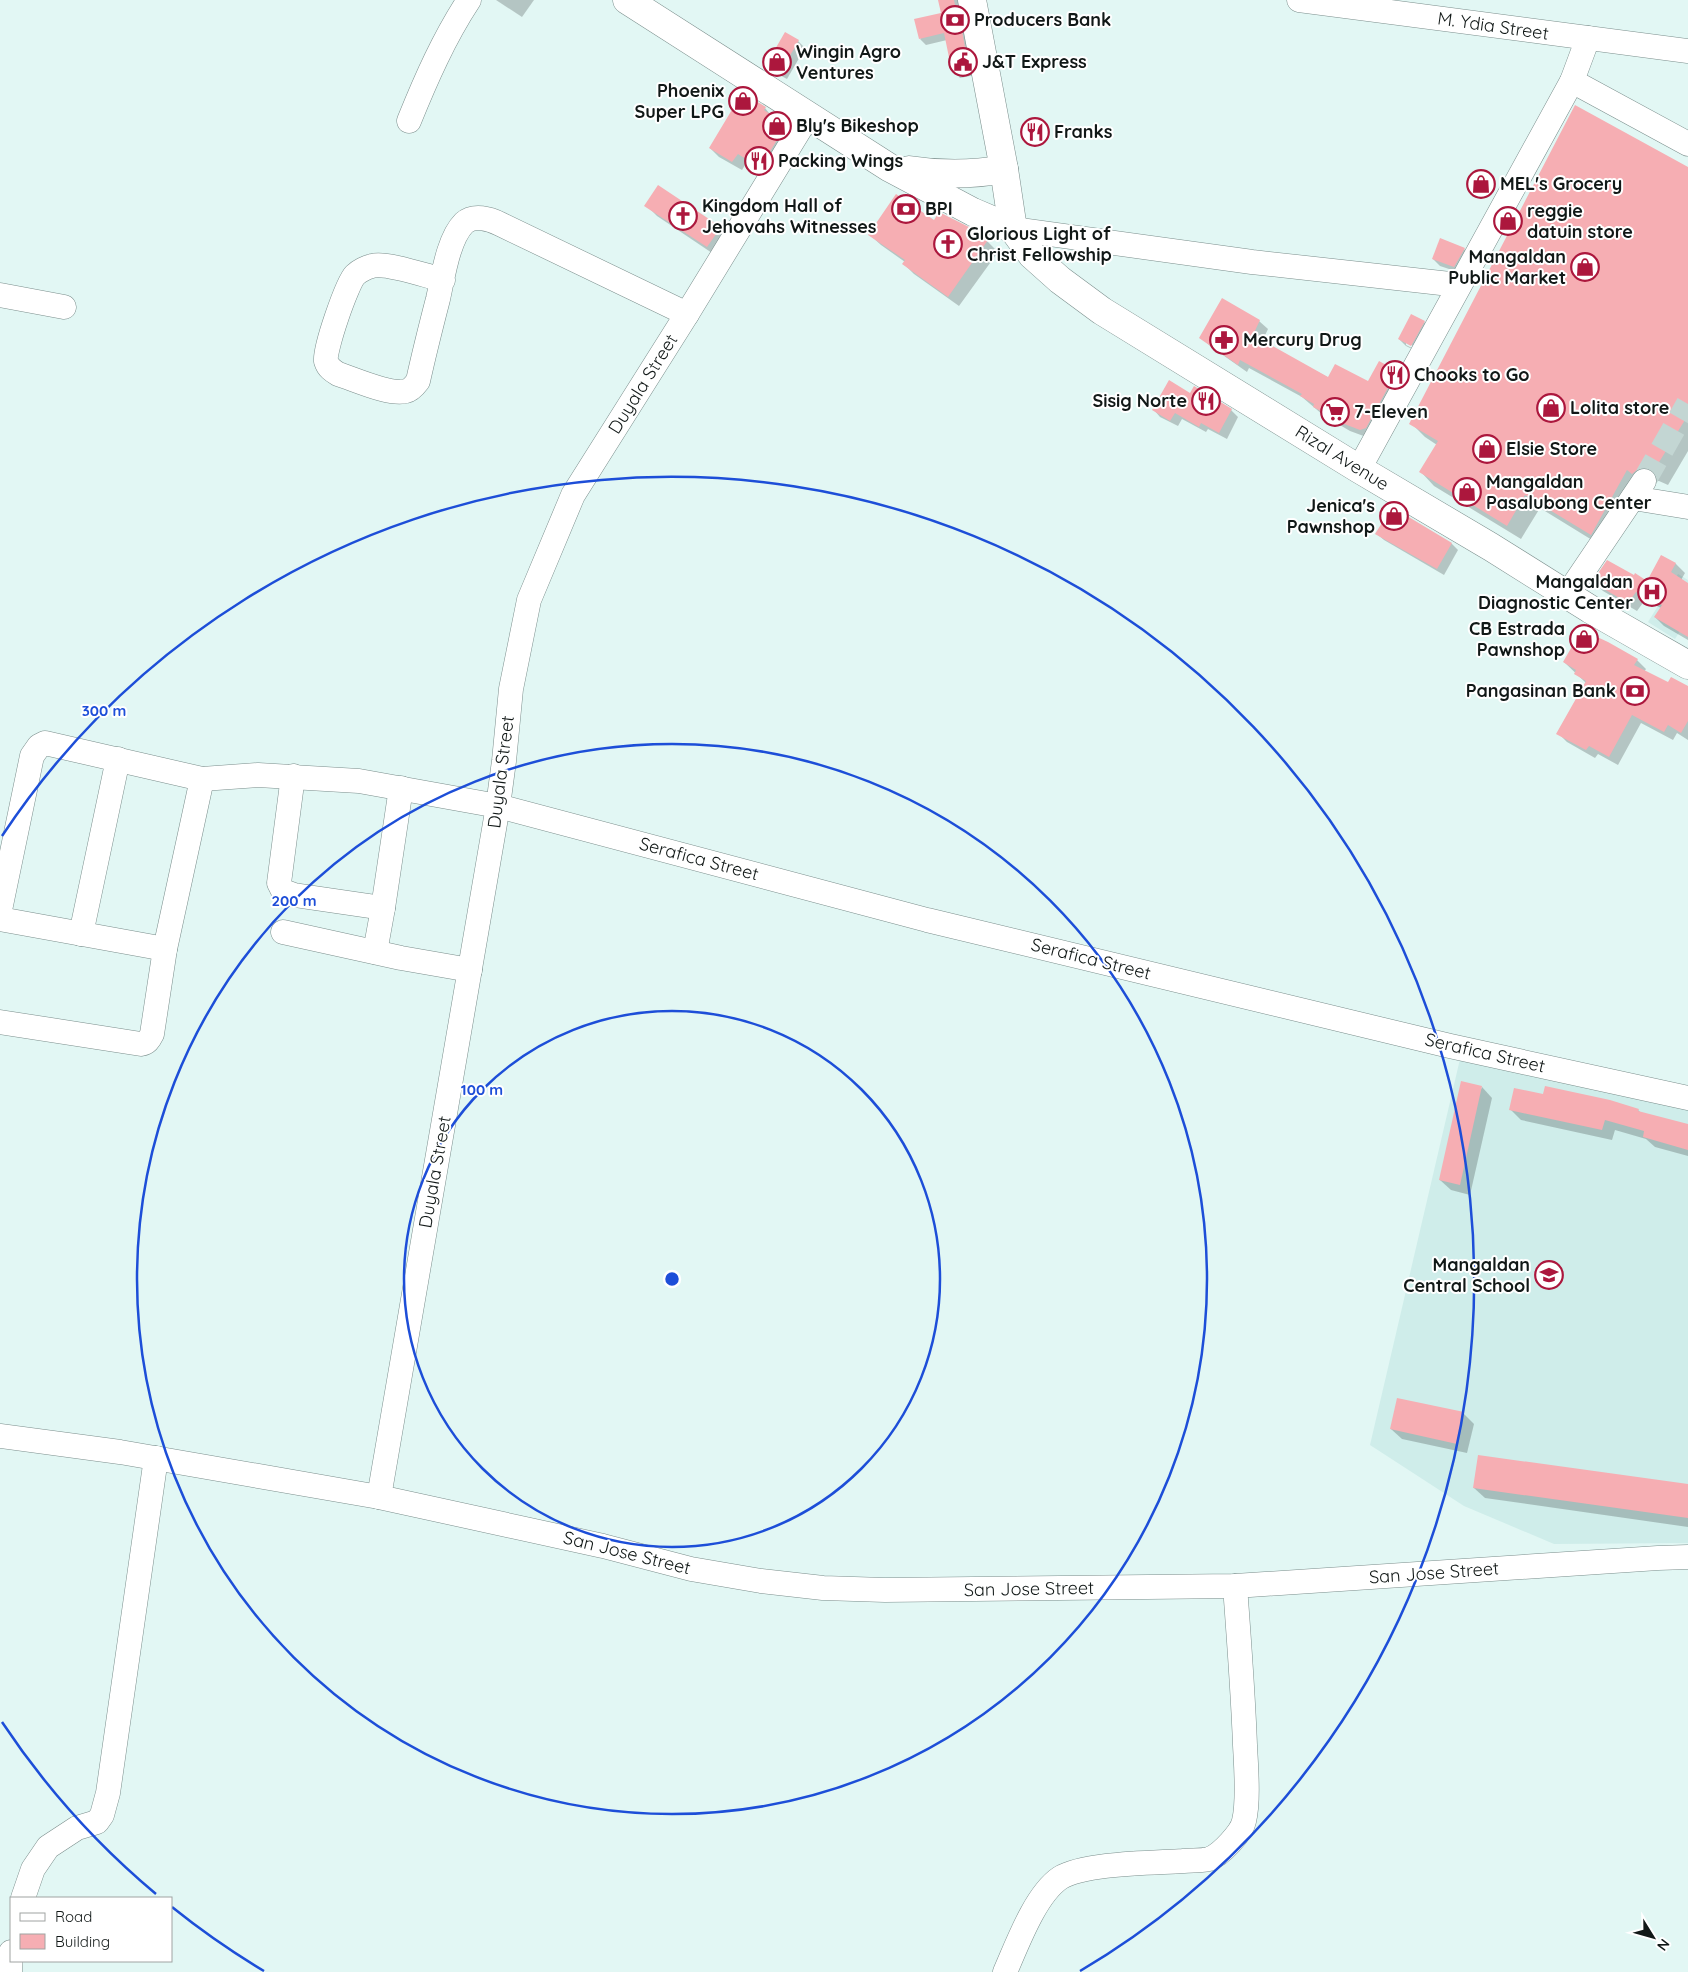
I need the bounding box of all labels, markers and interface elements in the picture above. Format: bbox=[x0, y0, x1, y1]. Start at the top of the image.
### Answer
bank icon: Producers Bank bbox=[940, 5, 970, 35]
street label: M. Ydia Street bbox=[1436, 6, 1550, 45]
place label: Producers Bank bbox=[974, 8, 1111, 31]
place label: Wingin Agro Ventures bbox=[796, 40, 901, 84]
shop icon: Wingin Agro Ventures bbox=[762, 47, 792, 77]
public building icon: J&T Express bbox=[948, 47, 978, 77]
place label: J&T Express bbox=[982, 50, 1087, 73]
place label: Phoenix Super LPG bbox=[634, 79, 724, 123]
shop icon: Phoenix Super LPG bbox=[728, 86, 758, 116]
shop icon: Bly's Bikeshop bbox=[762, 111, 792, 141]
place label: Bly's Bikeshop bbox=[796, 114, 919, 137]
restaurant icon: Franks bbox=[1020, 117, 1050, 147]
place label: Franks bbox=[1054, 120, 1113, 143]
restaurant icon: Packing Wings bbox=[744, 146, 774, 176]
place label: Packing Wings bbox=[778, 149, 903, 172]
shop icon: MEL's Grocery bbox=[1466, 169, 1496, 199]
place label: MEL's Grocery bbox=[1500, 172, 1622, 195]
place label: Kingdom Hall of Jehovahs Witnesses bbox=[702, 194, 877, 238]
bank icon: BPI bbox=[891, 194, 921, 224]
place label: BPI bbox=[925, 197, 953, 220]
place label: reggie datuin store bbox=[1527, 199, 1633, 243]
church icon: Kingdom Hall of Jehovahs Witnesses bbox=[668, 201, 698, 231]
shop icon: reggie datuin store bbox=[1493, 206, 1523, 236]
place label: Glorious Light of Christ Fellowship bbox=[967, 222, 1112, 266]
church icon: Glorious Light of Christ Fellowship bbox=[933, 229, 963, 259]
place label: Mangaldan Public Market bbox=[1448, 245, 1566, 289]
shop icon: Mangaldan Public Market bbox=[1570, 252, 1600, 282]
pharmacy icon: Mercury Drug bbox=[1209, 325, 1239, 355]
place label: Mercury Drug bbox=[1243, 328, 1362, 351]
street label: Duyala Street bbox=[603, 330, 682, 438]
restaurant icon: Chooks to Go bbox=[1380, 360, 1410, 390]
place label: Chooks to Go bbox=[1414, 363, 1529, 386]
restaurant icon: Sisig Norte bbox=[1191, 386, 1221, 416]
place label: Sisig Norte bbox=[1092, 389, 1187, 412]
shop icon: Lolita store bbox=[1536, 393, 1566, 423]
place label: Lolita store bbox=[1570, 396, 1669, 419]
supermarket icon: 7-Eleven bbox=[1320, 397, 1350, 427]
place label: 7-Eleven bbox=[1354, 400, 1428, 423]
street label: Rizal Avenue bbox=[1291, 420, 1393, 495]
shop icon: Elsie Store bbox=[1472, 434, 1502, 464]
place label: Elsie Store bbox=[1506, 437, 1597, 460]
place label: Mangaldan Pasalubong Center bbox=[1486, 470, 1652, 514]
shop icon: Mangaldan Pasalubong Center bbox=[1452, 477, 1482, 507]
place label: Jenica's Pawnshop bbox=[1287, 494, 1375, 538]
shop icon: Jenica's Pawnshop bbox=[1379, 501, 1409, 531]
place label: Mangaldan Diagnostic Center bbox=[1478, 570, 1633, 614]
hospital icon: Mangaldan Diagnostic Center bbox=[1637, 577, 1667, 607]
place label: CB Estrada Pawnshop bbox=[1469, 617, 1565, 661]
shop icon: CB Estrada Pawnshop bbox=[1569, 624, 1599, 654]
bank icon: Pangasinan Bank bbox=[1620, 676, 1650, 706]
place label: Pangasinan Bank bbox=[1466, 679, 1616, 702]
text: 300 m bbox=[82, 701, 126, 720]
street label: Duyala Street bbox=[482, 714, 519, 830]
street label: Serafica Street bbox=[637, 832, 761, 885]
text: 200 m bbox=[272, 891, 317, 910]
street label: Serafica Street bbox=[1029, 933, 1153, 984]
street label: Serafica Street bbox=[1423, 1028, 1547, 1078]
text: 100 m bbox=[461, 1080, 503, 1099]
street label: Duyala Street bbox=[413, 1114, 456, 1230]
place label: Mangaldan Central School bbox=[1403, 1253, 1530, 1297]
school or university icon: Mangaldan Central School bbox=[1534, 1260, 1564, 1290]
centre of rings bbox=[663, 1270, 681, 1288]
street label: San Jose Street bbox=[561, 1526, 693, 1579]
street label: San Jose Street bbox=[1368, 1556, 1500, 1589]
street label: San Jose Street bbox=[964, 1576, 1094, 1601]
legend bbox=[10, 1897, 172, 1962]
text: Road bbox=[55, 1907, 92, 1926]
north arrow bbox=[1628, 1912, 1678, 1962]
text: Building bbox=[55, 1932, 110, 1951]
text: N bbox=[1653, 1935, 1674, 1954]

